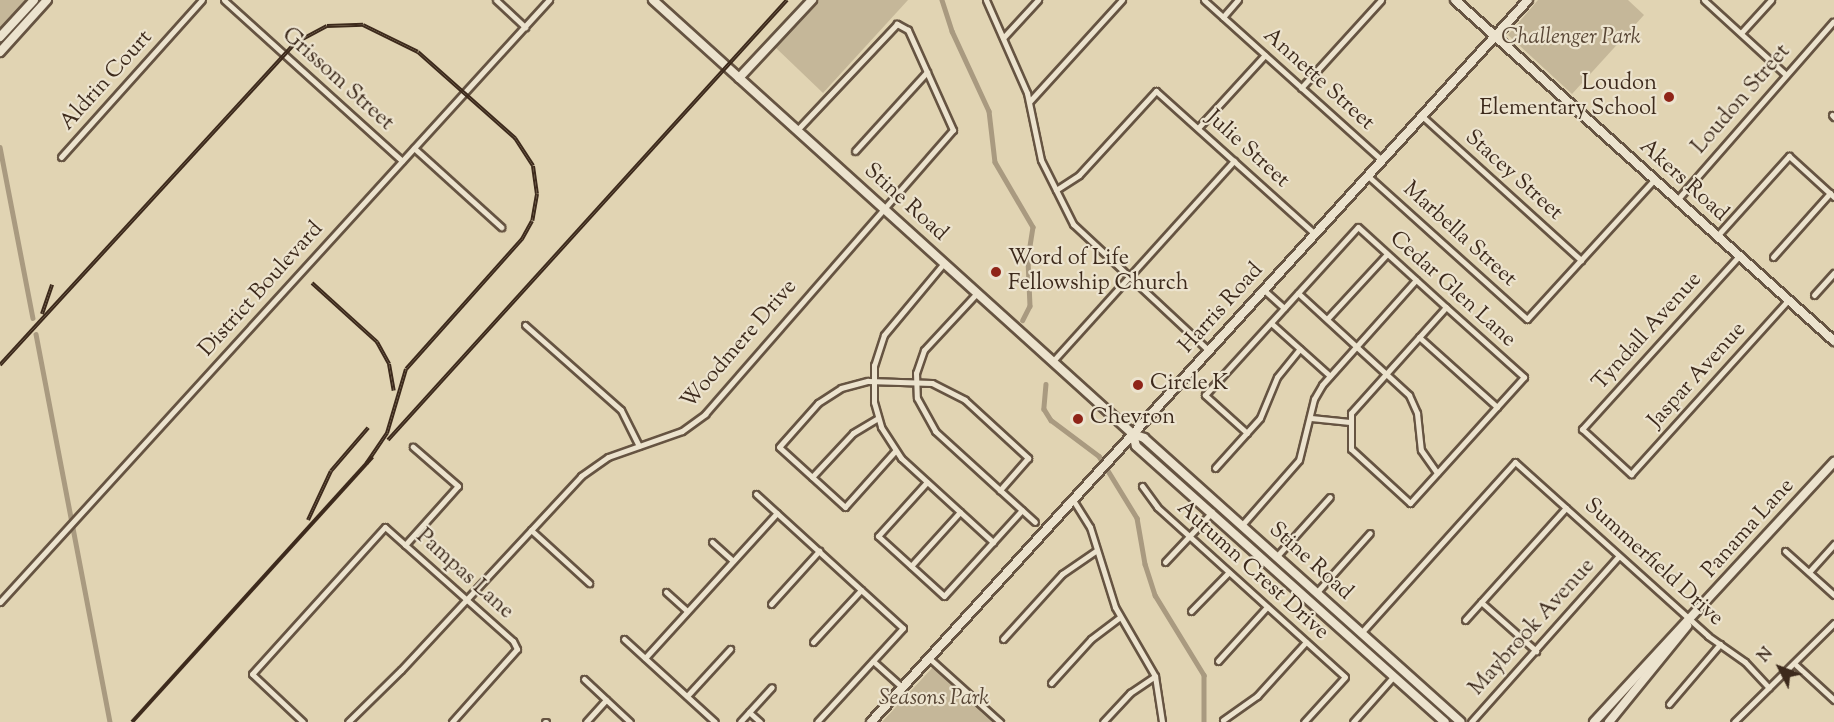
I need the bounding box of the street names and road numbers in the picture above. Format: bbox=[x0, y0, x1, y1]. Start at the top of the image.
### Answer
street label: Grissom Street bbox=[276, 23, 398, 137]
street label: Annette Street bbox=[1257, 23, 1379, 137]
street label: Aldrin Court bbox=[55, 25, 159, 137]
street label: Loudon Street bbox=[1687, 40, 1797, 160]
street label: Julie Street bbox=[1200, 106, 1294, 194]
street label: Stacey Street bbox=[1459, 125, 1567, 227]
street label: Akers Road bbox=[1633, 134, 1733, 228]
street label: Stine Road bbox=[858, 158, 952, 248]
street label: Marbella Street bbox=[1397, 177, 1521, 293]
street label: District Boulevard bbox=[194, 217, 330, 363]
street label: Cedar Glen Lane bbox=[1383, 226, 1521, 354]
street label: Harris Road bbox=[1174, 258, 1270, 360]
street label: Tyndall Avenue bbox=[1588, 267, 1708, 397]
street label: Woodmere Drive bbox=[677, 275, 803, 415]
street label: Jaspar Avenue bbox=[1643, 318, 1753, 434]
street label: Panama Lane bbox=[1697, 474, 1801, 584]
street label: Summerfield Drive bbox=[1578, 493, 1728, 633]
street label: Autumn Crest Drive bbox=[1170, 496, 1334, 646]
street label: Stine Road bbox=[1263, 517, 1357, 607]
street label: Pampas Lane bbox=[410, 524, 518, 626]
street label: Maybrook Avenue bbox=[1465, 554, 1601, 702]

